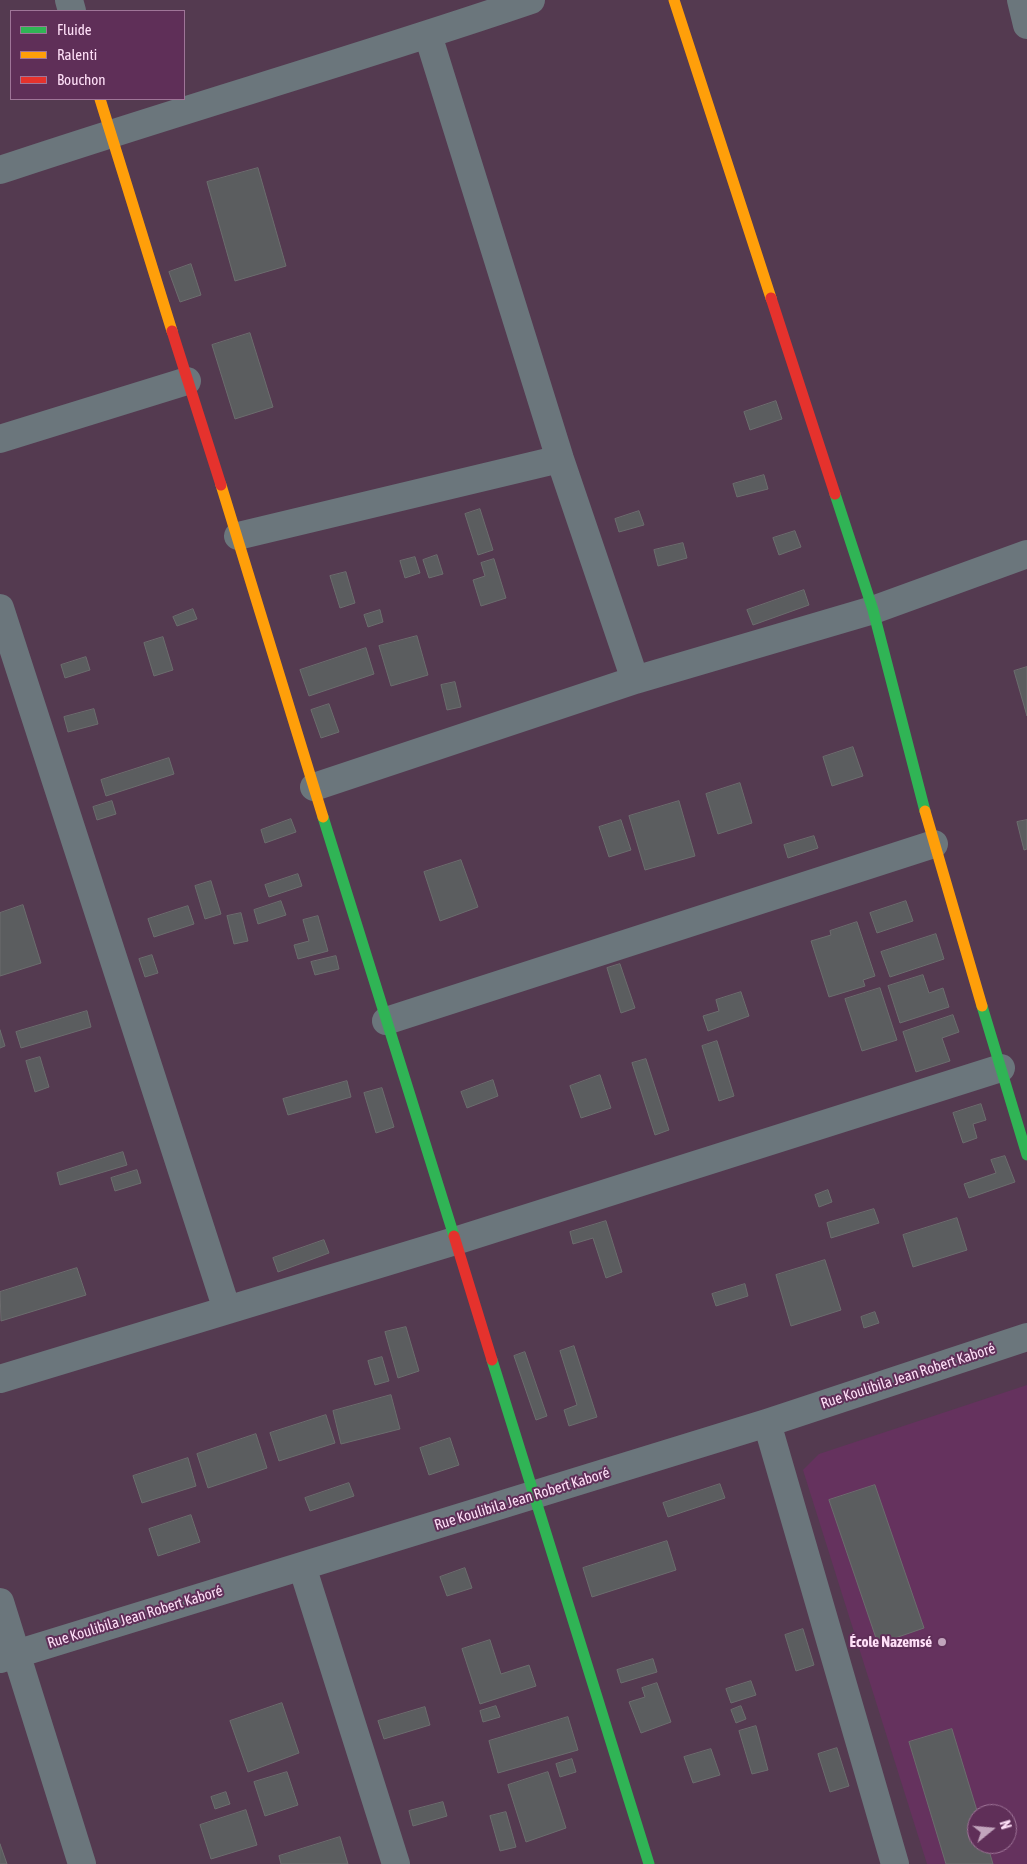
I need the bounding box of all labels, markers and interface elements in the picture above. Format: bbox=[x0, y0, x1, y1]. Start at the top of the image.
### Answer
legend bbox=[10, 10, 185, 100]
text: Fluide bbox=[57, 21, 92, 38]
text: Ralenti bbox=[57, 46, 97, 63]
text: Bouchon bbox=[57, 71, 106, 88]
street label: Rue Koulibila Jean Robert Kaboré bbox=[818, 1339, 998, 1413]
street label: Rue Koulibila Jean Robert Kaboré bbox=[432, 1464, 612, 1534]
street label: Rue Koulibila Jean Robert Kaboré bbox=[45, 1582, 225, 1652]
place label: École Nazemsé bbox=[850, 1633, 932, 1651]
marker: École Nazemsé bbox=[936, 1636, 948, 1648]
north arrow bbox=[967, 1804, 1017, 1854]
text: N bbox=[997, 1819, 1014, 1831]

